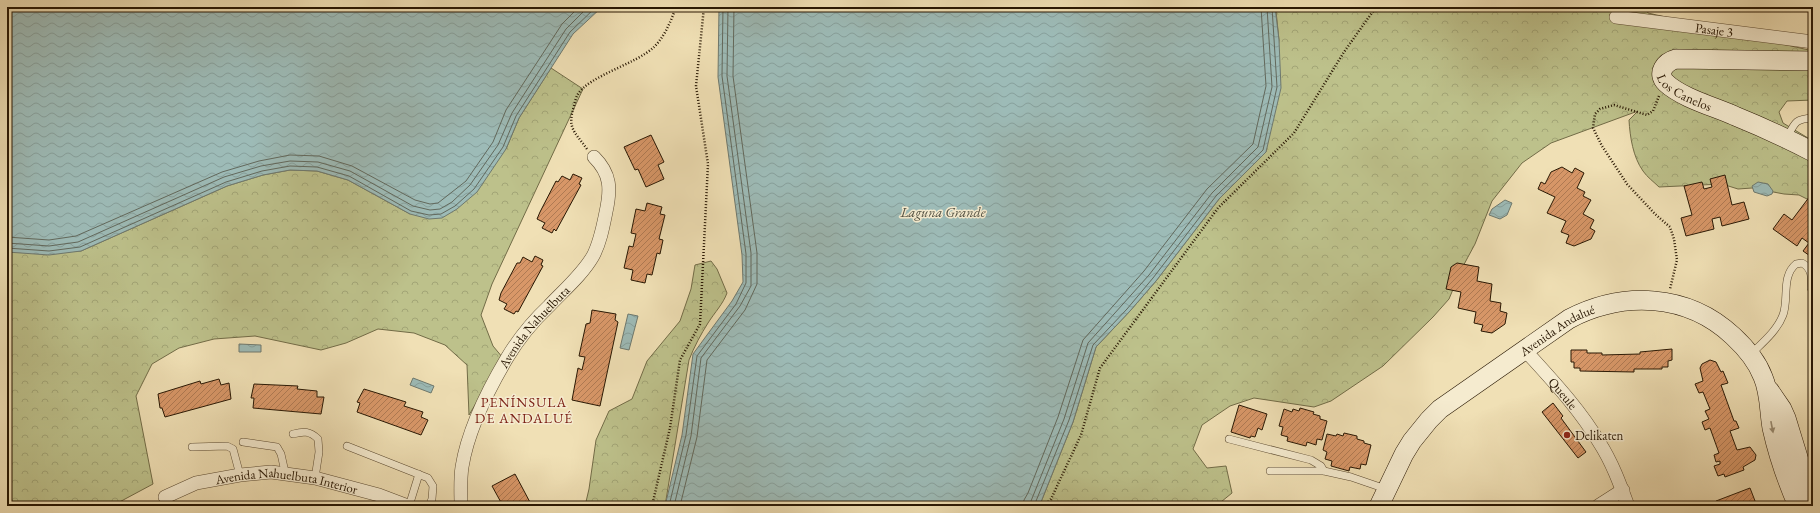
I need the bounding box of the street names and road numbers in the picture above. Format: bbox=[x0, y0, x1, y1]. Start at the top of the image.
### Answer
street label: Pasaje 3 bbox=[1694, 19, 1734, 41]
street label: Los Canelos bbox=[1653, 71, 1714, 115]
street label: Avenida Nahuelbuta bbox=[495, 281, 574, 372]
street label: Avenida Andalué bbox=[1515, 301, 1597, 361]
street label: Queule bbox=[1544, 374, 1581, 413]
street label: Avenida Nahuelbuta Interior bbox=[213, 464, 360, 498]

